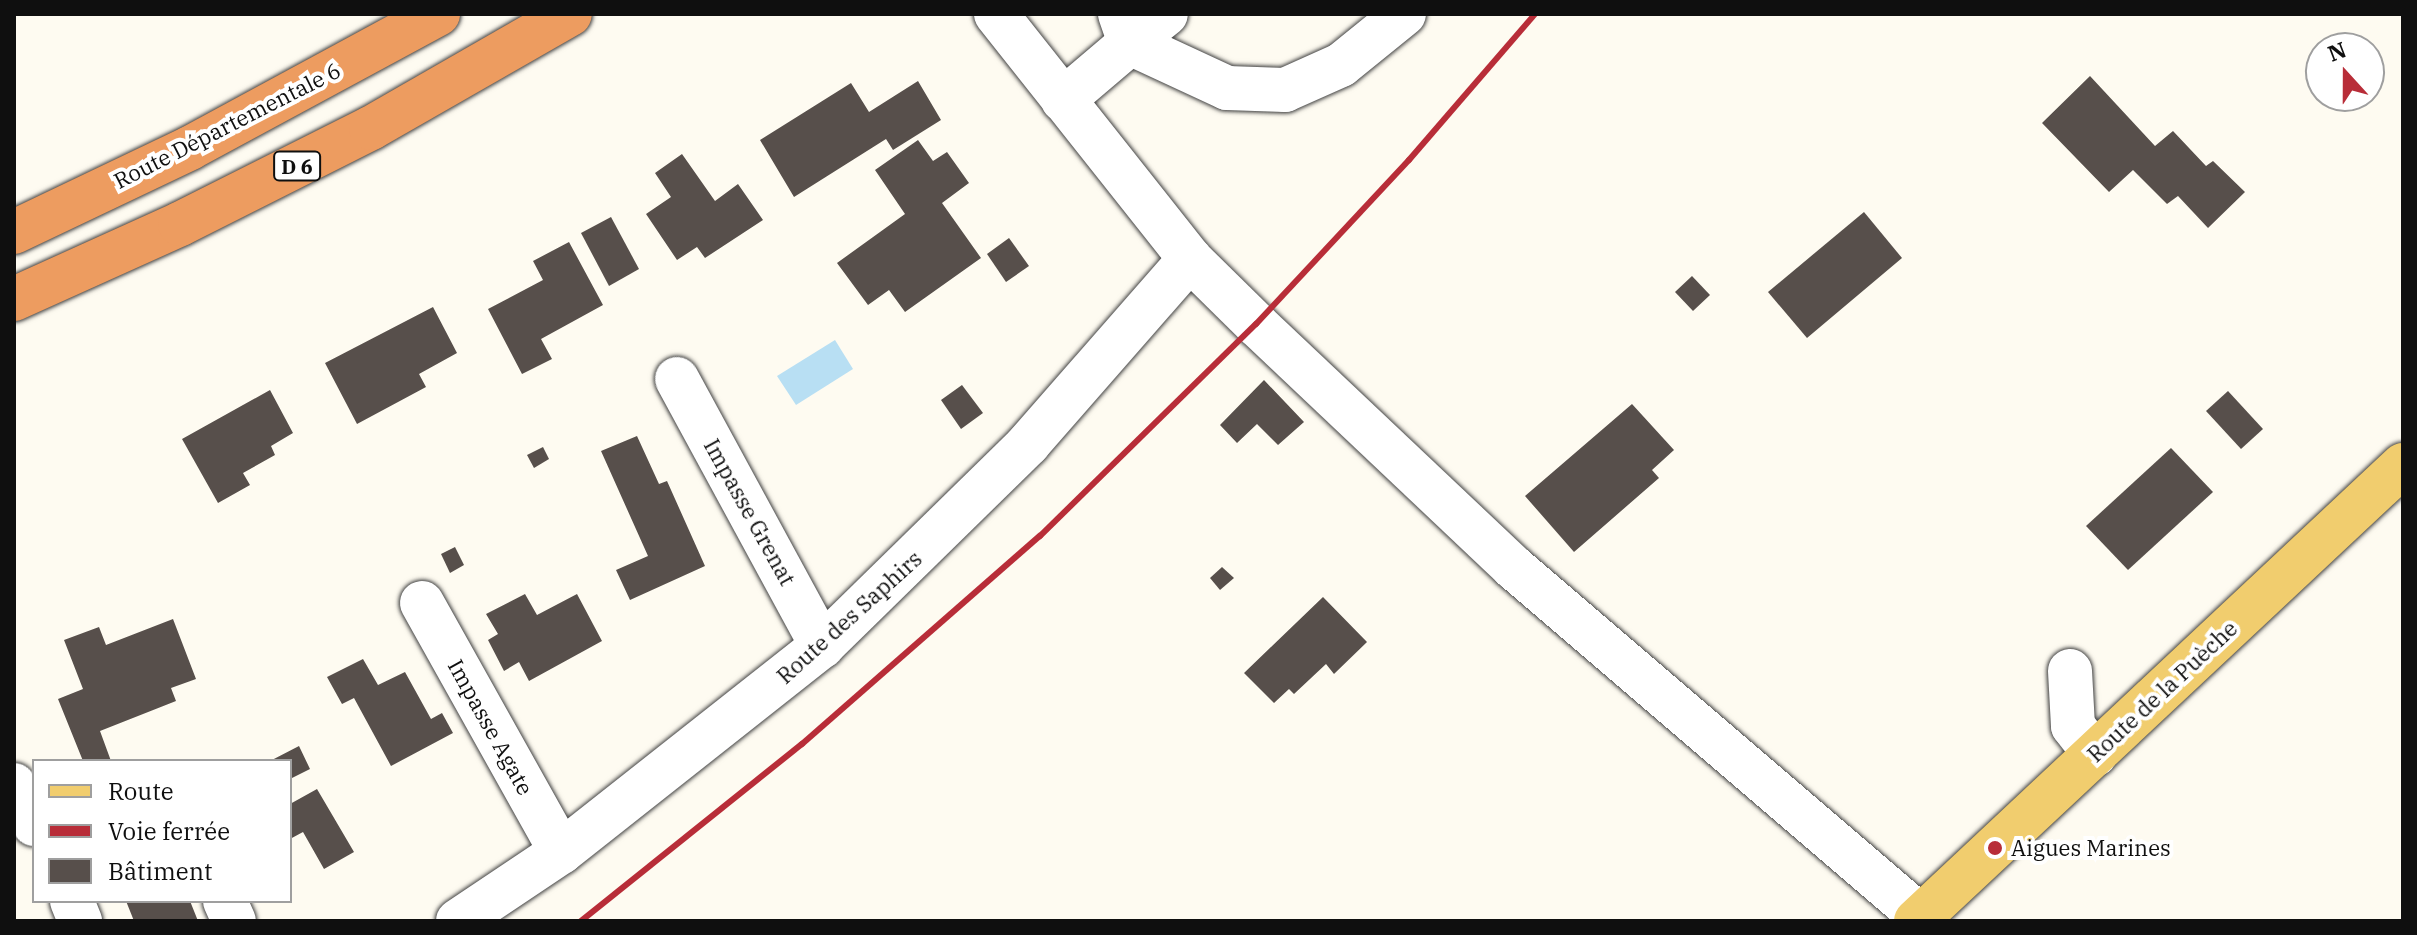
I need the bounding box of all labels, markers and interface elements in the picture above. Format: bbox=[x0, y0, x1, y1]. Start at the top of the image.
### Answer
north arrow bbox=[2305, 32, 2385, 112]
text: N bbox=[2324, 34, 2350, 68]
street label: Route Départementale 6 bbox=[109, 56, 345, 194]
road number: D 6 bbox=[273, 150, 321, 182]
street label: Impasse Grenat bbox=[699, 434, 801, 590]
street label: Route des Saphirs bbox=[771, 545, 927, 689]
street label: Route de la Puèche bbox=[2082, 615, 2242, 767]
street label: Impasse Agate bbox=[443, 655, 539, 799]
legend bbox=[32, 759, 292, 903]
text: Route bbox=[108, 775, 174, 807]
text: Voie ferrée bbox=[108, 815, 230, 847]
place label: Aigues Marines bbox=[2011, 835, 2171, 861]
marker: Aigues Marines bbox=[1986, 839, 2004, 857]
text: Bâtiment bbox=[108, 855, 213, 887]

